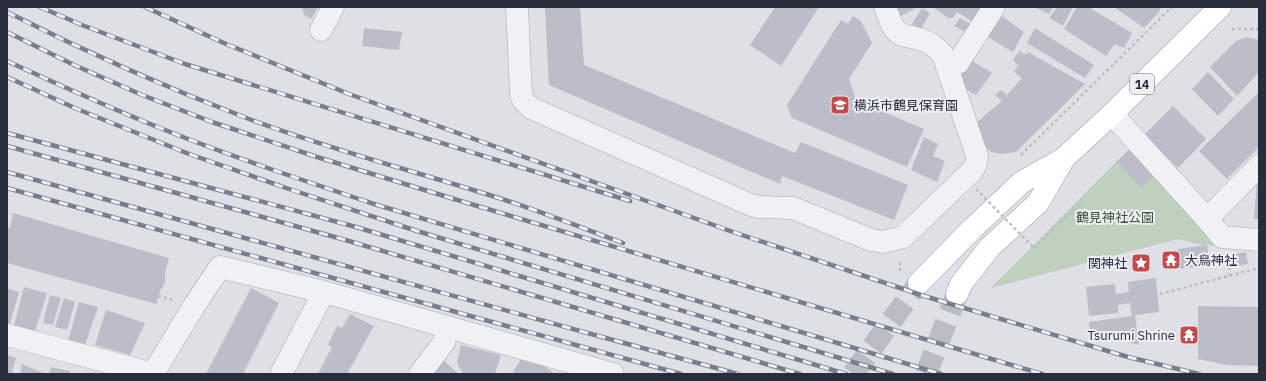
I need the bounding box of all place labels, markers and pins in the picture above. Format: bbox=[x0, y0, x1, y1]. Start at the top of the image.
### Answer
school or university icon: 横浜市鶴見保育園 bbox=[829, 94, 851, 116]
place label: 横浜市鶴見保育園 bbox=[854, 97, 958, 114]
temple icon: 大鳥神社 bbox=[1160, 249, 1182, 271]
place icon: 関神社 bbox=[1130, 252, 1152, 274]
place label: 大鳥神社 bbox=[1185, 252, 1237, 269]
place label: 関神社 bbox=[1088, 255, 1127, 272]
temple icon: Tsurumi Shrine bbox=[1178, 324, 1200, 346]
place label: Tsurumi Shrine bbox=[1087, 327, 1175, 344]

